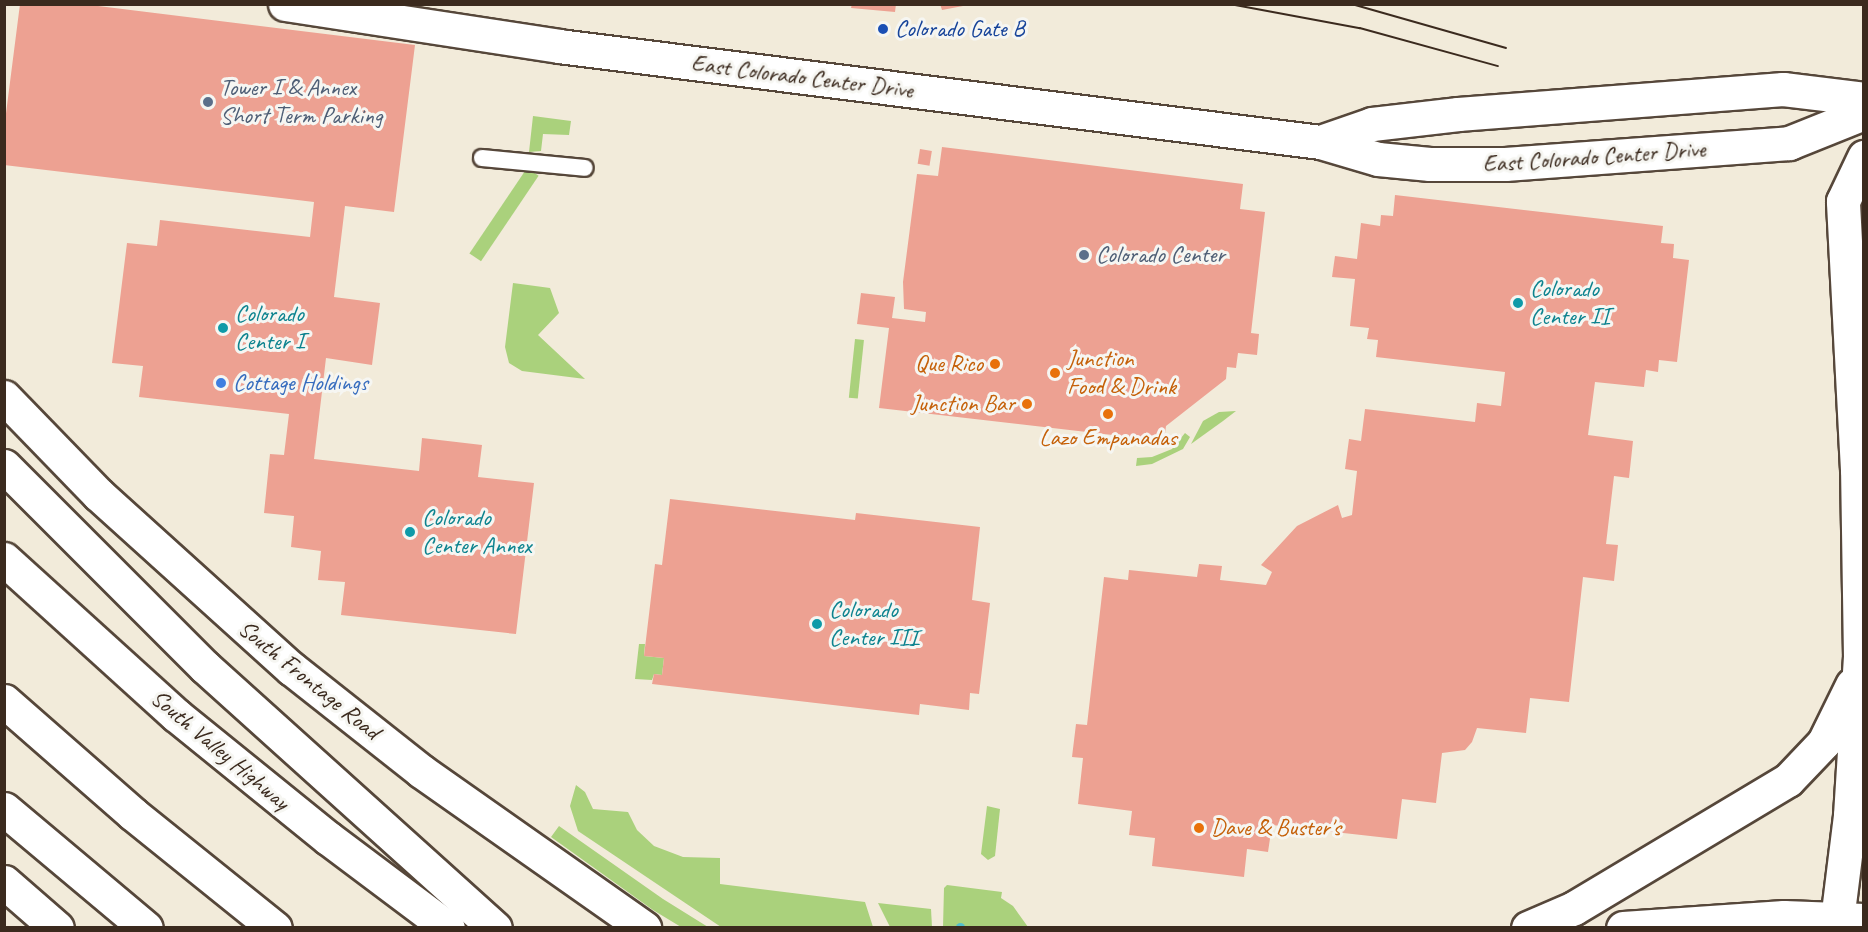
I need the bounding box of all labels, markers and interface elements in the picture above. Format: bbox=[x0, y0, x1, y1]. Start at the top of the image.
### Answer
place label: Colorado Gate B bbox=[895, 15, 1026, 43]
marker: Colorado Gate B bbox=[876, 22, 890, 36]
street label: East Colorado Center Drive bbox=[690, 49, 914, 105]
place label: Tower I & Annex Short Term Parking bbox=[220, 74, 382, 130]
marker: Tower I & Annex Short Term Parking bbox=[201, 95, 215, 109]
street label: East Colorado Center Drive bbox=[1482, 135, 1706, 179]
place label: Colorado Center bbox=[1096, 241, 1225, 269]
marker: Colorado Center bbox=[1077, 248, 1091, 262]
place label: Colorado Center II bbox=[1530, 275, 1610, 331]
marker: Colorado Center II bbox=[1511, 296, 1525, 310]
place label: Colorado Center I bbox=[235, 300, 305, 356]
marker: Colorado Center I bbox=[216, 321, 230, 335]
place label: Junction Food & Drink bbox=[1067, 345, 1176, 401]
place label: Que Rico bbox=[914, 350, 983, 378]
marker: Que Rico bbox=[988, 357, 1002, 371]
marker: Junction Food & Drink bbox=[1048, 366, 1062, 380]
place label: Cottage Holdings bbox=[233, 369, 368, 397]
marker: Cottage Holdings bbox=[214, 376, 228, 390]
place label: Junction Bar bbox=[911, 390, 1015, 418]
marker: Junction Bar bbox=[1020, 397, 1034, 411]
marker: Lazo Empanadas bbox=[1101, 407, 1115, 421]
place label: Lazo Empanadas bbox=[1040, 424, 1176, 452]
place label: Colorado Center Annex bbox=[422, 504, 532, 560]
marker: Colorado Center Annex bbox=[403, 525, 417, 539]
place label: Colorado Center III bbox=[829, 596, 918, 652]
street label: South Frontage Road bbox=[233, 615, 385, 745]
marker: Colorado Center III bbox=[810, 617, 824, 631]
street label: South Valley Highway bbox=[145, 684, 295, 816]
place label: Dave & Buster's bbox=[1211, 814, 1341, 842]
marker: Dave & Buster's bbox=[1192, 821, 1206, 835]

